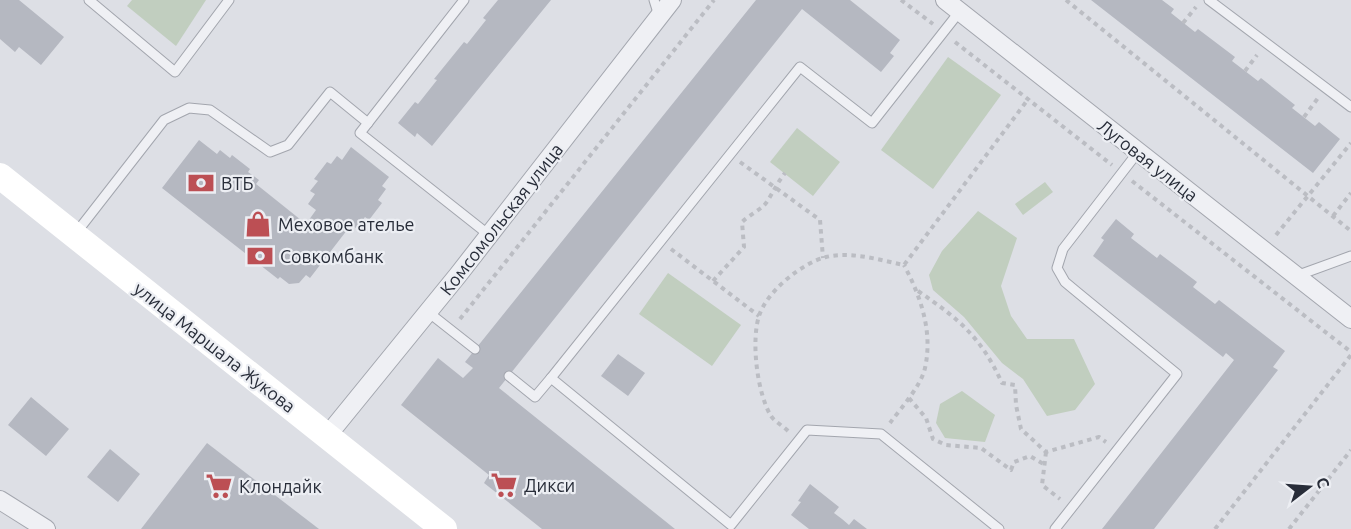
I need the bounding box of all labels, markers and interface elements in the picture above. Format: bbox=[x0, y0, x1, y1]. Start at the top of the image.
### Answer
street label: Луговая улица bbox=[1094, 115, 1202, 205]
street label: Комсомольская улица bbox=[436, 139, 566, 299]
bank icon: ВТБ bbox=[186, 168, 216, 198]
place label: ВТБ bbox=[221, 173, 254, 193]
shop icon: Меховое ателье bbox=[243, 209, 273, 239]
place label: Меховое ателье bbox=[278, 214, 414, 234]
bank icon: Совкомбанк bbox=[245, 241, 275, 271]
place label: Совкомбанк bbox=[280, 246, 384, 266]
street label: улица Маршала Жукова bbox=[131, 278, 299, 416]
north arrow bbox=[1279, 457, 1339, 517]
supermarket icon: Дикси bbox=[489, 470, 519, 500]
supermarket icon: Клондайк bbox=[204, 471, 234, 501]
place label: Дикси bbox=[524, 475, 575, 495]
text: С bbox=[1313, 475, 1333, 490]
place label: Клондайк bbox=[239, 476, 322, 496]

